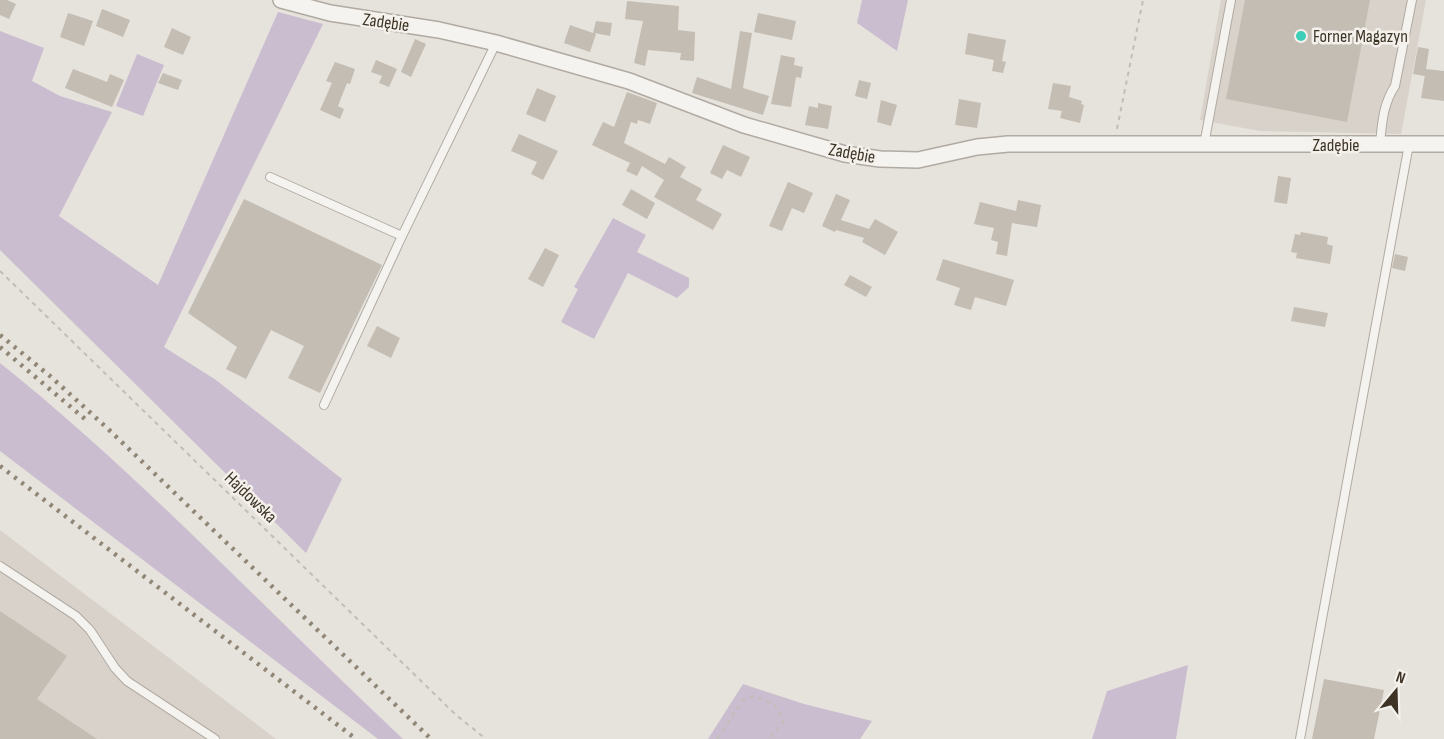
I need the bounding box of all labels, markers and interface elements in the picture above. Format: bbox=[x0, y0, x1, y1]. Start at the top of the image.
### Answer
street label: Zadębie bbox=[361, 9, 411, 36]
place label: Forner Magazyn bbox=[1313, 26, 1408, 47]
marker: Forner Magazyn bbox=[1294, 29, 1308, 43]
street label: Zadębie bbox=[1313, 135, 1359, 156]
street label: Zadębie bbox=[827, 139, 877, 168]
street label: Hajdowska bbox=[220, 467, 281, 527]
north arrow bbox=[1366, 661, 1426, 721]
text: N bbox=[1393, 668, 1408, 689]

